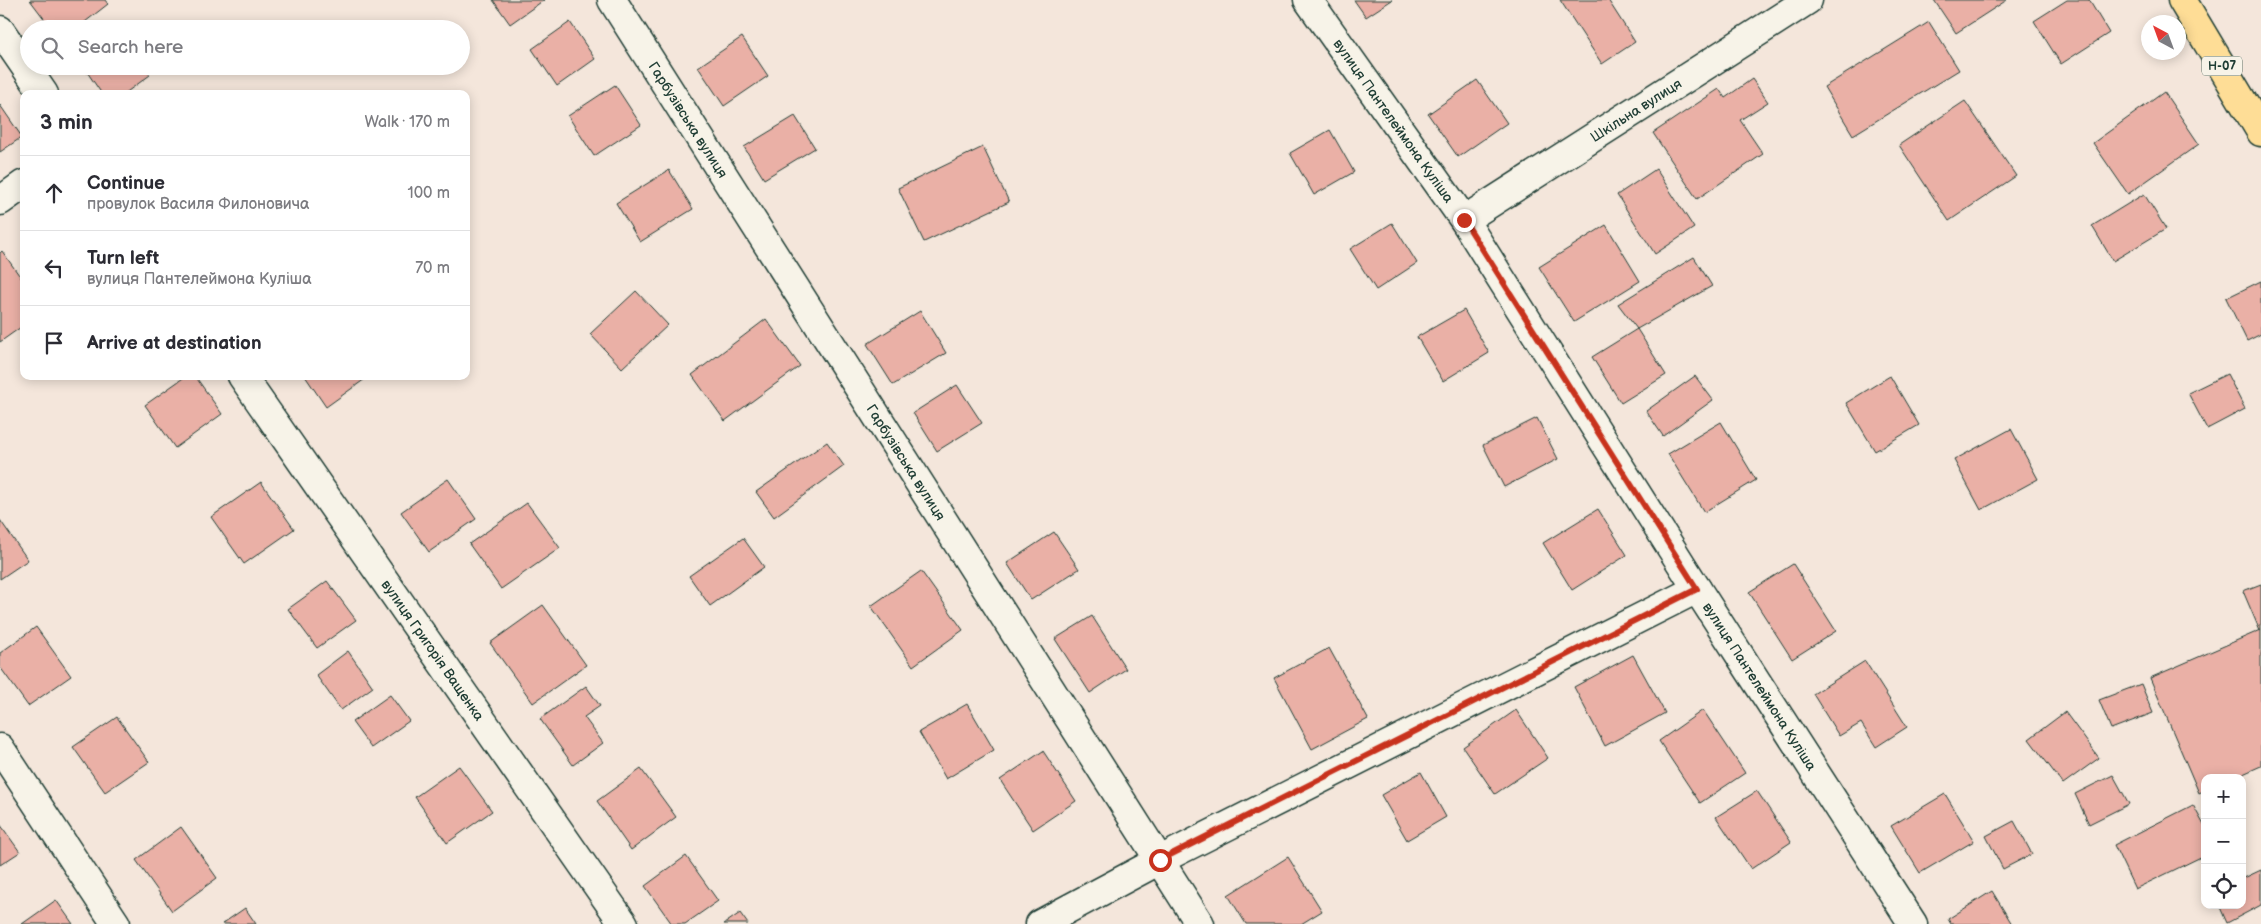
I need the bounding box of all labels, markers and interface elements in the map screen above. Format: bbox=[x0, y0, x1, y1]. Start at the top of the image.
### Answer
north arrow bbox=[2141, 15, 2186, 60]
search box bbox=[20, 20, 470, 75]
icon: search bbox=[38, 34, 66, 62]
text: Search here bbox=[78, 36, 183, 59]
street label: вулиця Пантелеймона Куліша bbox=[1330, 36, 1458, 206]
road number: Н-07 bbox=[2202, 56, 2242, 76]
street label: Гарбузівська вулиця bbox=[645, 59, 732, 181]
street label: Шкільна вулиця bbox=[1587, 75, 1685, 146]
text: 3 min bbox=[40, 110, 93, 135]
text: Walk · 170 m bbox=[364, 113, 450, 132]
text: Continue bbox=[87, 172, 165, 195]
icon: ahead bbox=[40, 179, 68, 207]
text: 100 m bbox=[407, 184, 450, 203]
text: провулок Василя Филоновича bbox=[87, 195, 310, 214]
route end bbox=[1453, 209, 1476, 232]
text: Turn left bbox=[87, 247, 159, 270]
icon: left bbox=[40, 254, 68, 282]
text: 70 m bbox=[415, 259, 450, 278]
text: вулиця Пантелеймона Куліша bbox=[87, 270, 312, 289]
icon: arrive bbox=[40, 329, 68, 357]
text: Arrive at destination bbox=[87, 332, 262, 355]
street label: Гарбузівська вулиця bbox=[863, 401, 950, 524]
street label: вулиця Григорія Ващенка bbox=[378, 576, 488, 724]
street label: вулиця Пантелеймона Куліша bbox=[1699, 599, 1821, 774]
map controls bbox=[2201, 774, 2246, 909]
button: + bbox=[2201, 774, 2246, 819]
button: − bbox=[2201, 819, 2246, 864]
route start bbox=[1149, 849, 1172, 872]
button: locate bbox=[2201, 864, 2246, 909]

